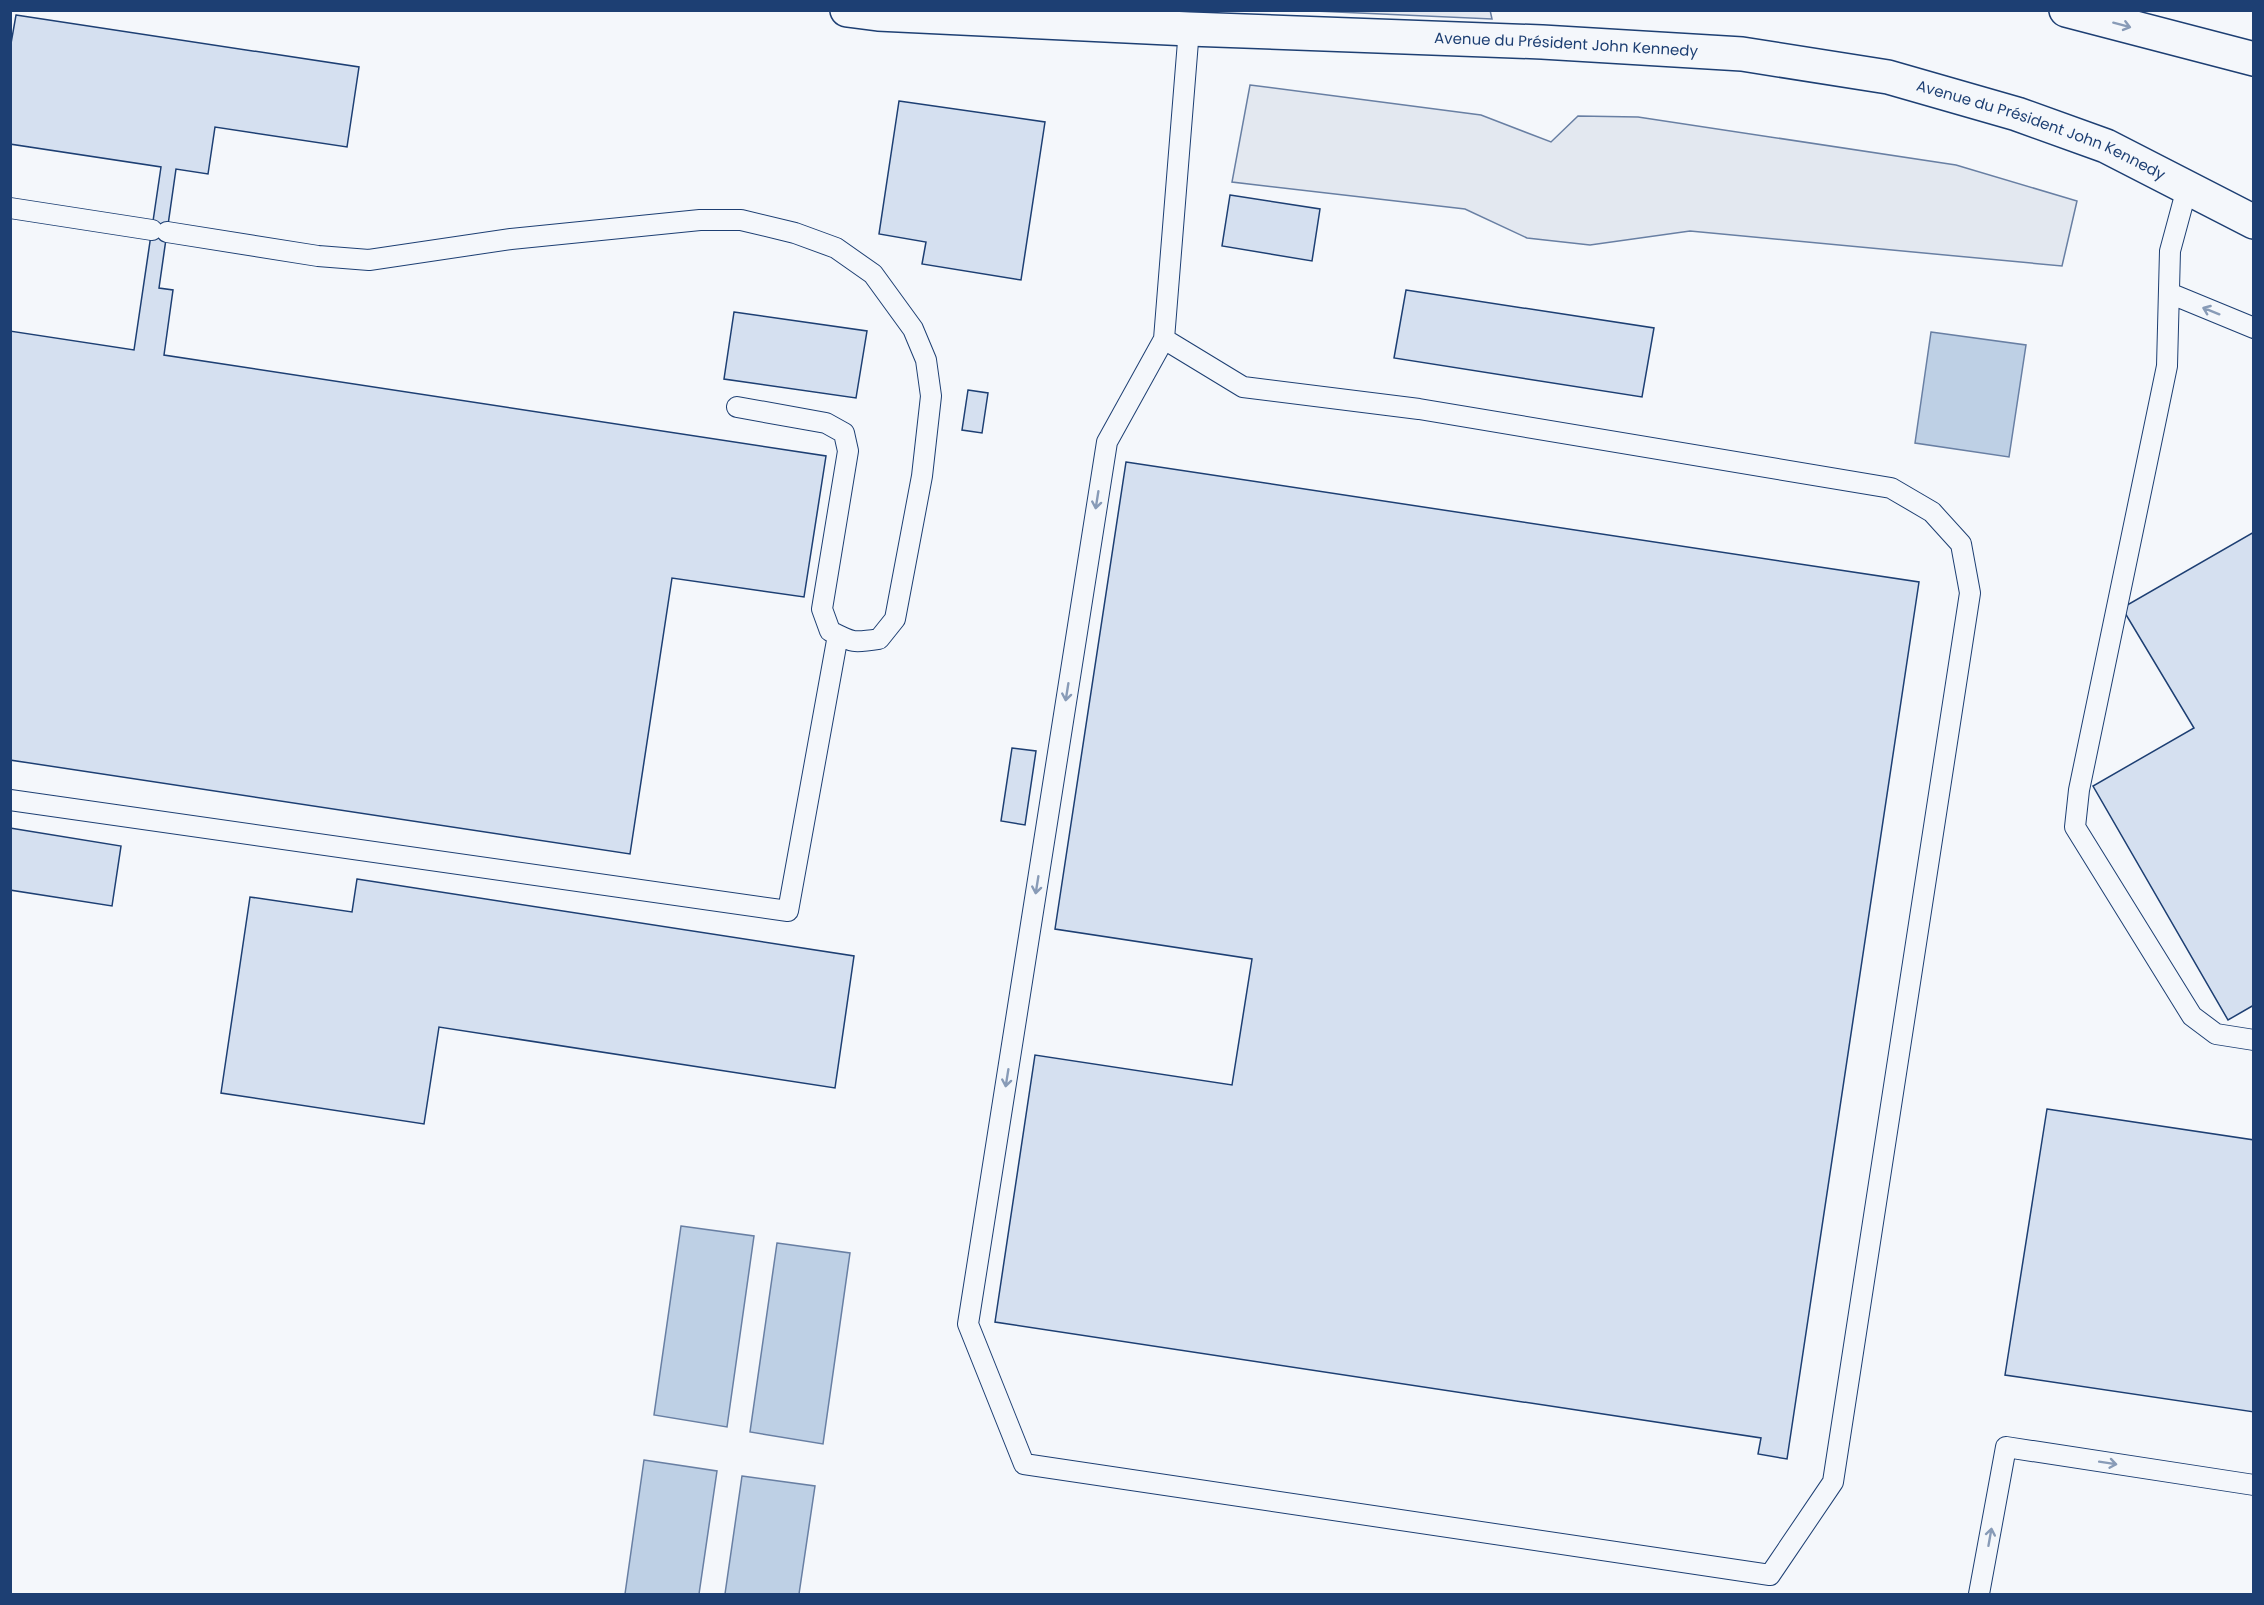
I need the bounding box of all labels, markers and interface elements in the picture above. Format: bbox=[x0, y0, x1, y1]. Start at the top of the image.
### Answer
one-way arrow bbox=[2112, 20, 2131, 32]
street label: Avenue du Président John Kennedy bbox=[1434, 27, 1699, 61]
street label: Avenue du Président John Kennedy bbox=[1914, 75, 2170, 185]
one-way arrow bbox=[2202, 305, 2221, 316]
one-way arrow bbox=[1092, 489, 1103, 509]
one-way arrow bbox=[1062, 682, 1073, 702]
one-way arrow bbox=[1031, 875, 1042, 894]
one-way arrow bbox=[1001, 1067, 1012, 1087]
one-way arrow bbox=[2098, 1457, 2117, 1468]
one-way arrow bbox=[1984, 1528, 1995, 1547]

